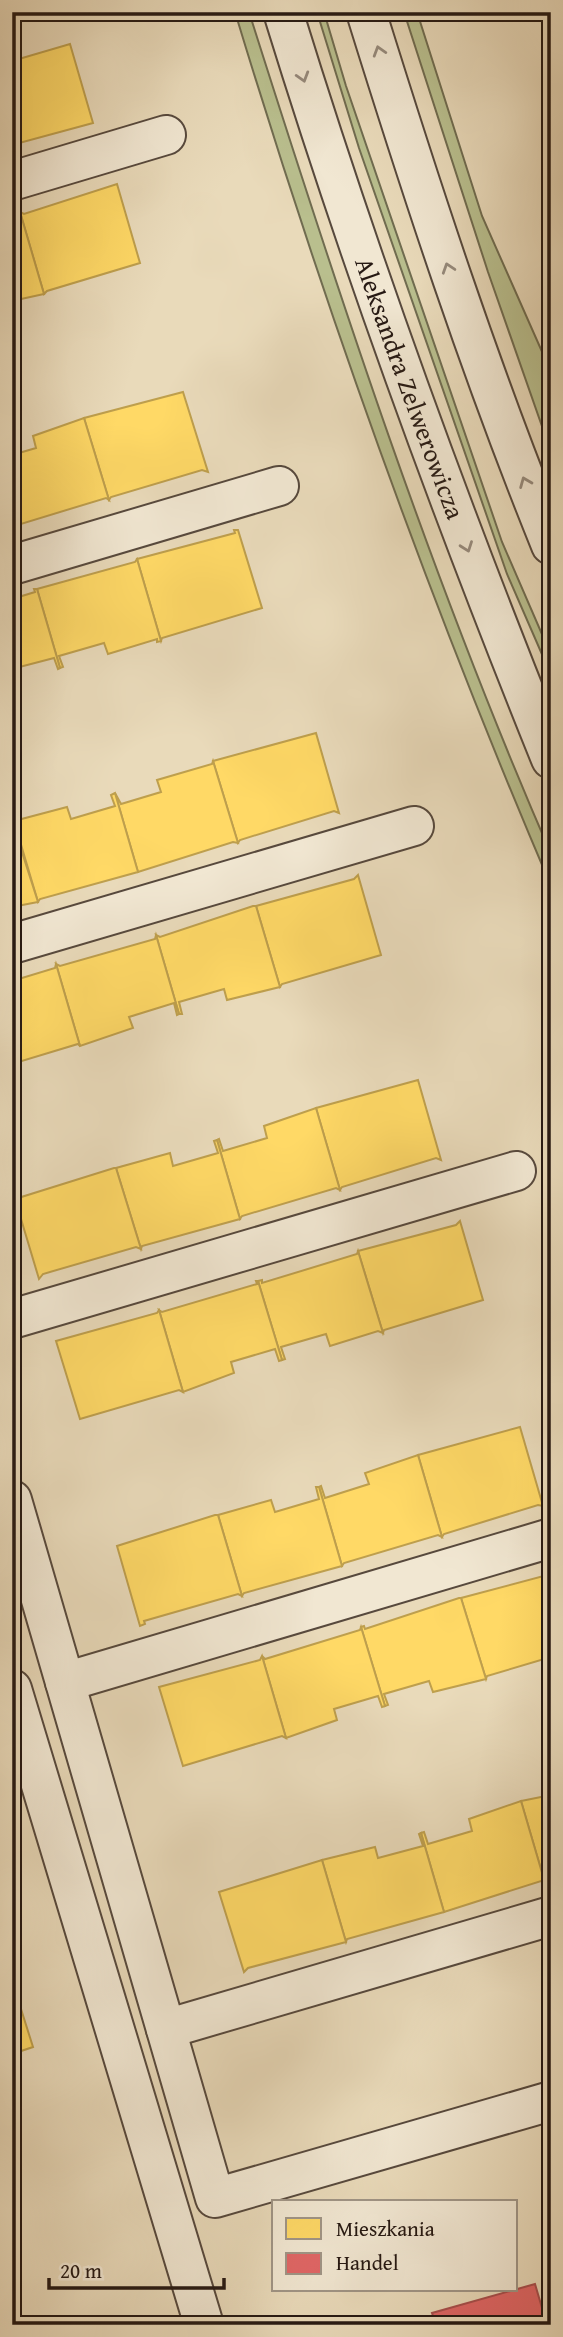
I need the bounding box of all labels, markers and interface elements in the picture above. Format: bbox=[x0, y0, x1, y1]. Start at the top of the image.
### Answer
one-way arrow bbox=[372, 46, 387, 58]
one-way arrow bbox=[295, 71, 310, 83]
street label: Aleksandra Zelwerowicza bbox=[345, 252, 476, 525]
one-way arrow bbox=[441, 263, 456, 275]
one-way arrow bbox=[520, 477, 534, 489]
one-way arrow bbox=[458, 540, 472, 552]
legend bbox=[272, 2200, 518, 2292]
text: Mieszkania bbox=[336, 2213, 435, 2244]
scale bar bbox=[49, 2246, 224, 2290]
text: Handel bbox=[336, 2247, 399, 2278]
text: 20 m bbox=[60, 2255, 102, 2286]

